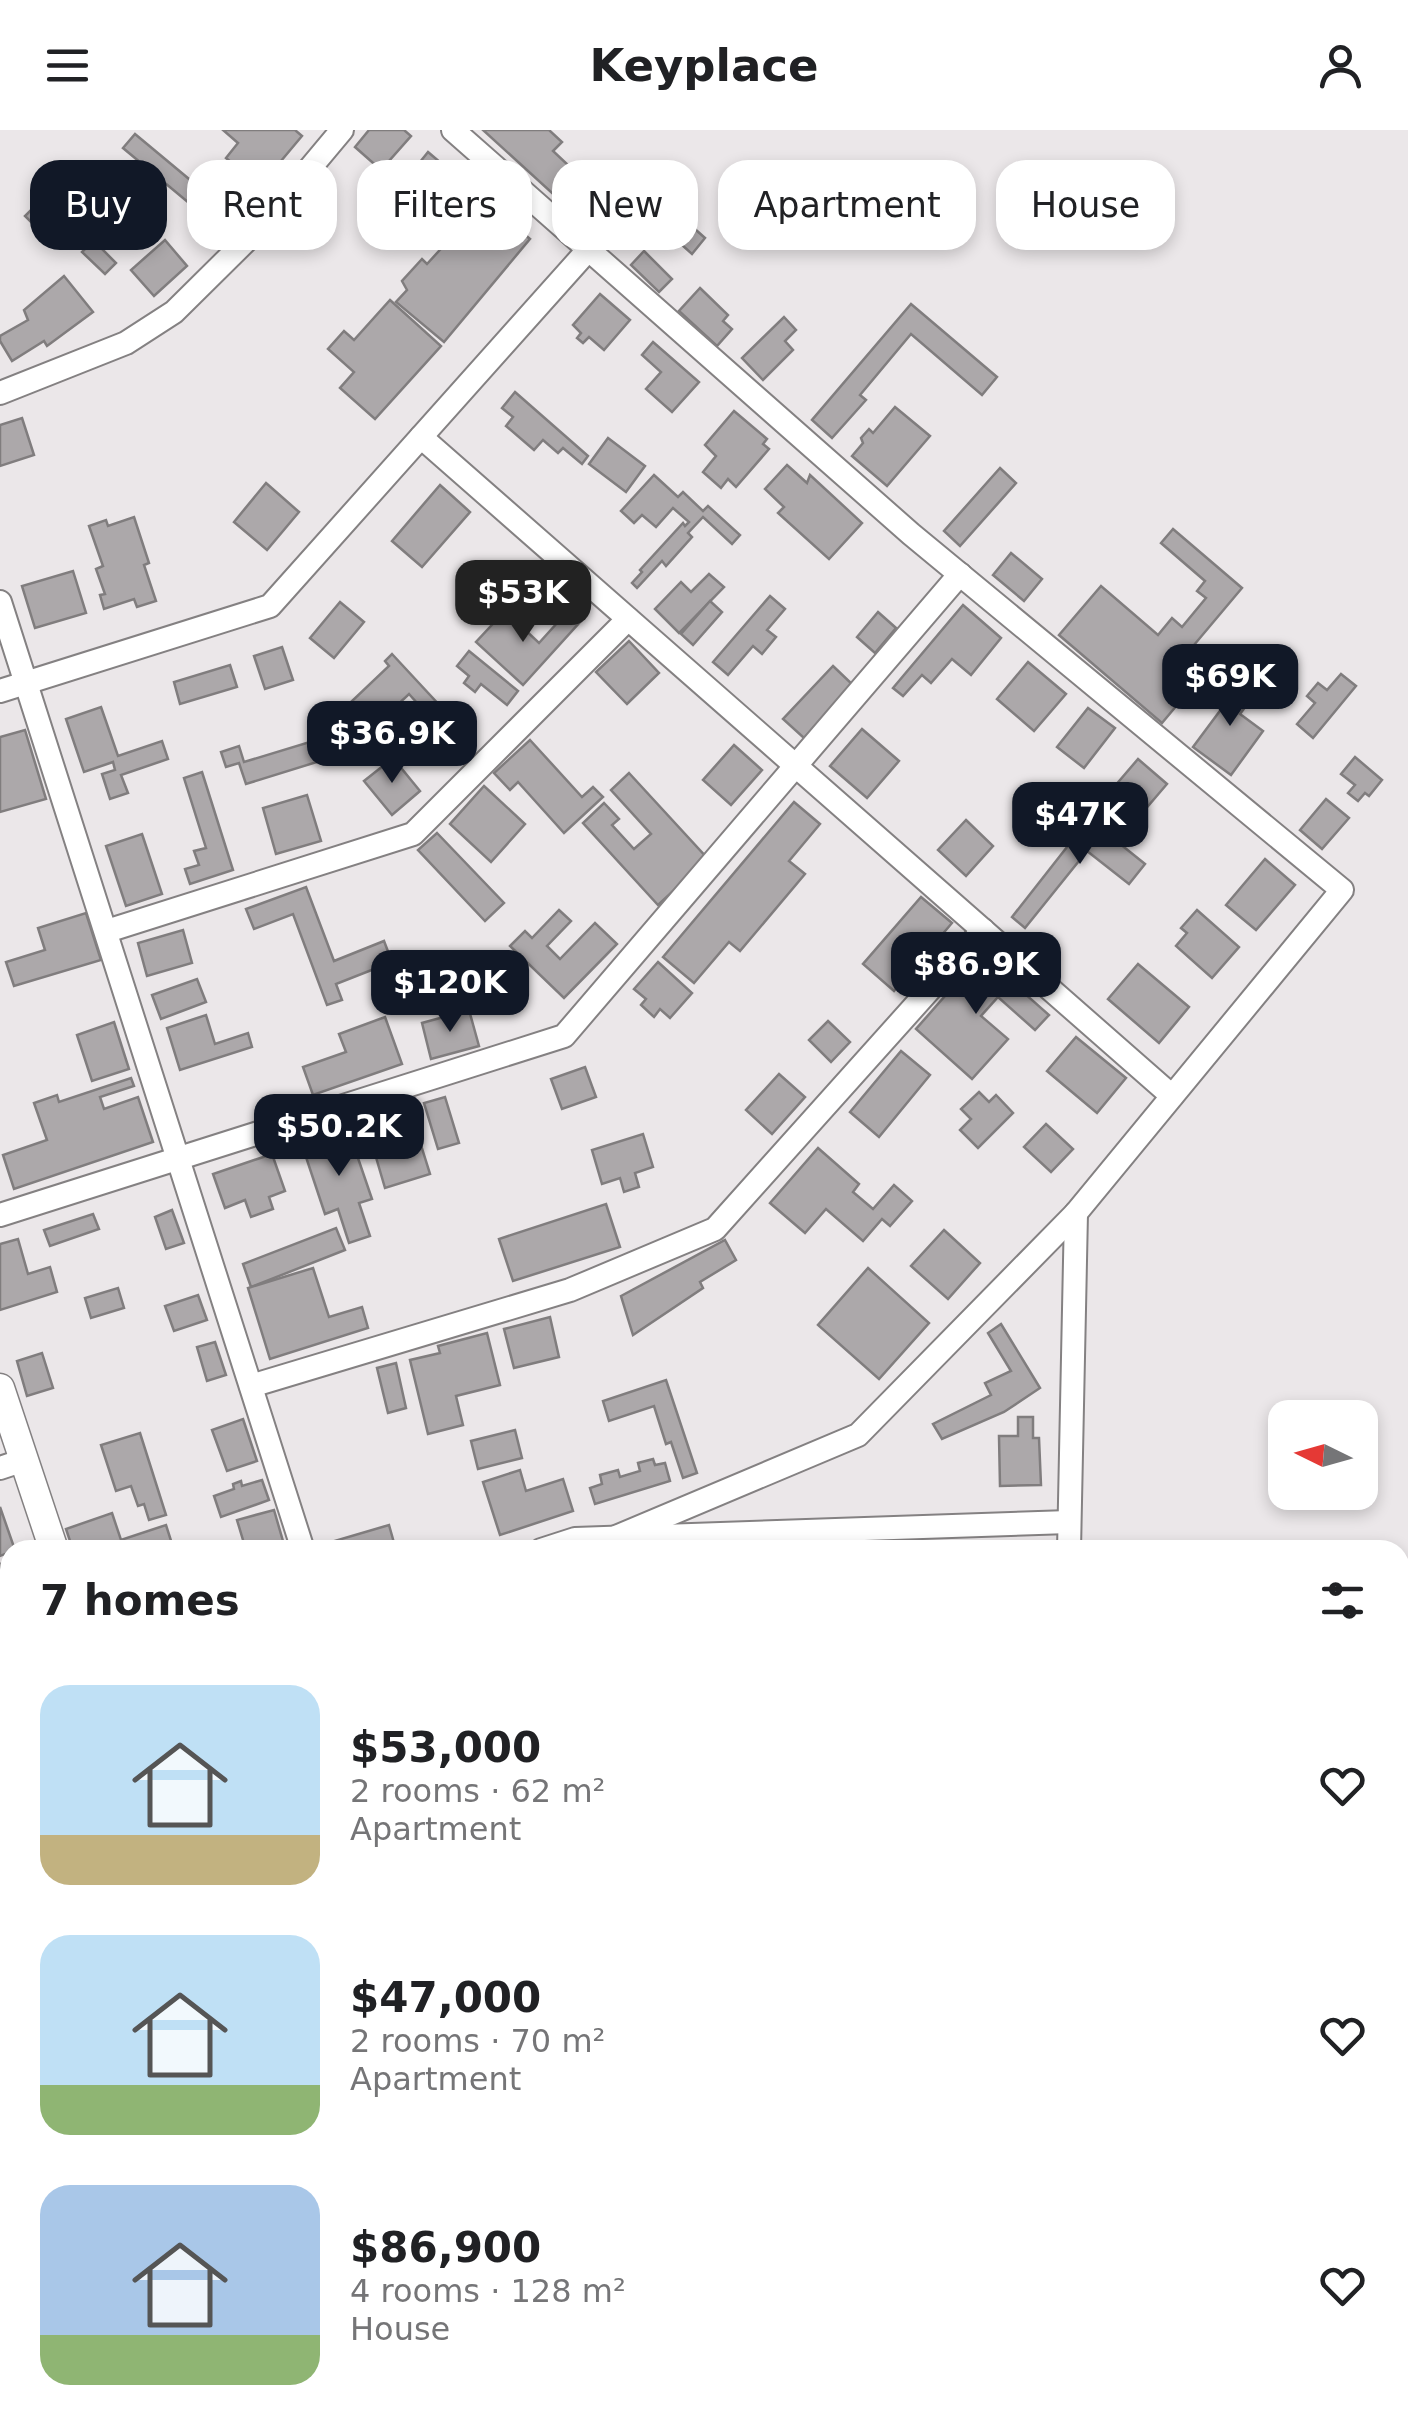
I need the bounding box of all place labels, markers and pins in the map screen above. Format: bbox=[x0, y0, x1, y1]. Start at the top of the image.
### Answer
pin: $53K bbox=[464, 560, 582, 645]
pin: $69K bbox=[1171, 644, 1289, 729]
pin: $36.9K bbox=[311, 701, 473, 786]
pin: $47K bbox=[1021, 782, 1139, 867]
pin: $86.9K bbox=[895, 932, 1057, 1017]
pin: $120K bbox=[380, 950, 520, 1035]
pin: $50.2K bbox=[258, 1094, 420, 1179]

